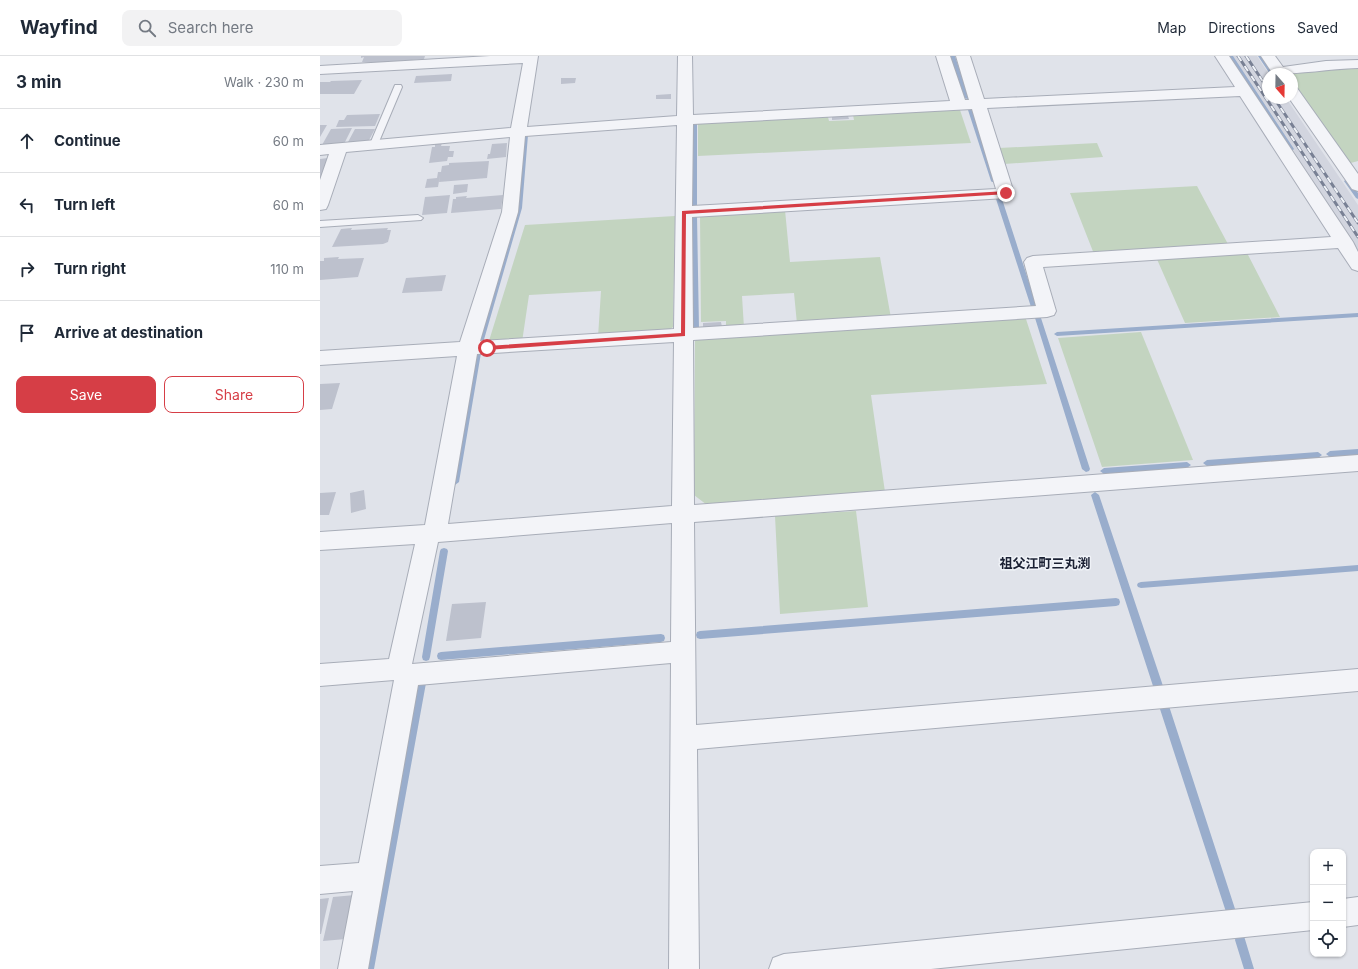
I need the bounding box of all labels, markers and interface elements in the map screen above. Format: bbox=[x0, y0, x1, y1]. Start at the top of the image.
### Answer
search box bbox=[122, 10, 402, 46]
text: Wayfind bbox=[20, 16, 98, 39]
icon: search bbox=[136, 17, 158, 39]
text: Search here bbox=[168, 18, 253, 37]
text: Map bbox=[1157, 19, 1186, 36]
text: Directions bbox=[1208, 19, 1275, 36]
text: Saved bbox=[1297, 19, 1338, 36]
north arrow bbox=[1262, 68, 1298, 104]
text: 3 min bbox=[16, 72, 62, 92]
text: Walk · 230 m bbox=[224, 74, 304, 90]
icon: ahead bbox=[16, 130, 38, 152]
text: Continue bbox=[54, 131, 121, 150]
text: 60 m bbox=[273, 133, 304, 149]
route end bbox=[997, 184, 1015, 202]
icon: left bbox=[16, 194, 38, 216]
text: Turn left bbox=[54, 195, 115, 214]
text: 60 m bbox=[273, 197, 304, 213]
icon: right bbox=[16, 258, 38, 280]
text: Turn right bbox=[54, 259, 126, 278]
text: 110 m bbox=[270, 261, 304, 277]
icon: arrive bbox=[16, 322, 38, 344]
text: Arrive at destination bbox=[54, 323, 203, 342]
route start bbox=[478, 339, 496, 357]
button: Save bbox=[16, 376, 156, 413]
button: Share bbox=[164, 376, 304, 413]
district label: 祖父江町三丸渕 bbox=[999, 555, 1091, 571]
map controls bbox=[1310, 849, 1346, 957]
button: + bbox=[1310, 849, 1346, 885]
button: − bbox=[1310, 885, 1346, 921]
button: locate bbox=[1310, 921, 1346, 957]

